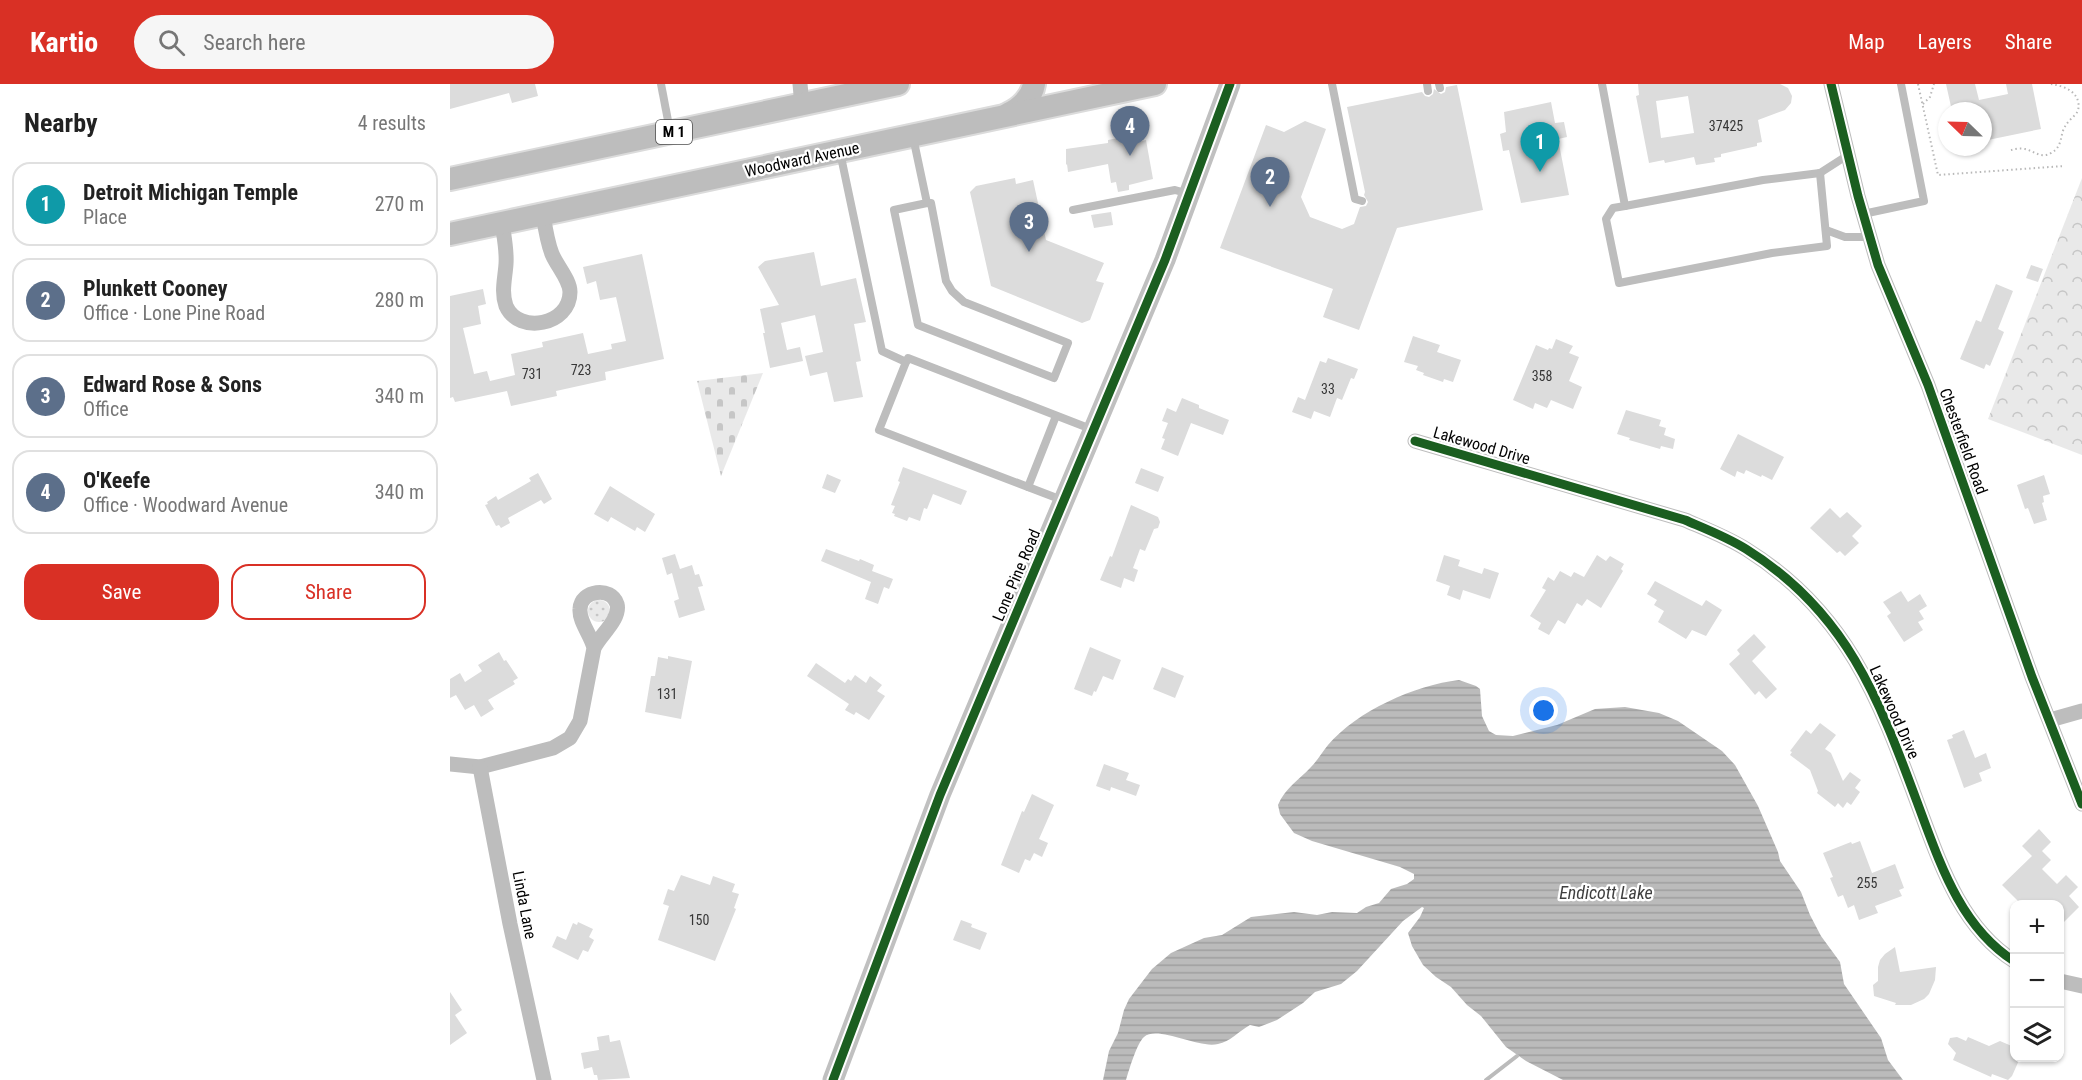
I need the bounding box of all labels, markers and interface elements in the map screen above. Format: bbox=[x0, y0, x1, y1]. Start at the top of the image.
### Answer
search box bbox=[134, 15, 554, 69]
text: Kartio bbox=[30, 26, 98, 59]
icon: search bbox=[155, 26, 188, 59]
text: Search here bbox=[203, 30, 306, 55]
text: Map bbox=[1848, 30, 1885, 54]
text: Layers bbox=[1918, 30, 1972, 54]
text: Share bbox=[2005, 30, 2052, 54]
north arrow bbox=[1938, 102, 1992, 156]
pin: 4 bbox=[1110, 106, 1150, 156]
text: Nearby bbox=[24, 108, 98, 138]
text: 4 results bbox=[358, 111, 426, 135]
house number: 37425 bbox=[1709, 118, 1743, 134]
road number: M 1 bbox=[656, 120, 692, 144]
pin: 1 bbox=[1520, 122, 1560, 172]
street label: Woodward Avenue bbox=[743, 138, 861, 181]
pin: 2 bbox=[1250, 158, 1290, 207]
text: Detroit Michigan Temple bbox=[83, 180, 298, 205]
text: 1 bbox=[40, 192, 51, 216]
text: 270 m bbox=[375, 192, 424, 216]
pin: 3 bbox=[1010, 202, 1048, 252]
text: Place bbox=[83, 205, 127, 229]
text: Plunkett Cooney bbox=[83, 276, 228, 301]
text: 2 bbox=[40, 288, 51, 312]
text: 280 m bbox=[375, 288, 424, 312]
text: Office · Lone Pine Road bbox=[83, 301, 265, 325]
house number: 723 bbox=[571, 362, 591, 378]
house number: 731 bbox=[522, 366, 542, 382]
house number: 358 bbox=[1532, 368, 1552, 384]
text: Edward Rose & Sons bbox=[83, 372, 262, 397]
house number: 33 bbox=[1321, 381, 1335, 397]
text: 3 bbox=[40, 384, 51, 408]
text: 340 m bbox=[375, 384, 424, 408]
street label: Chesterfield Road bbox=[1936, 386, 1992, 497]
text: Office bbox=[83, 397, 129, 421]
street label: Lakewood Drive bbox=[1431, 423, 1532, 468]
text: O'Keefe bbox=[83, 468, 150, 493]
text: 4 bbox=[40, 480, 51, 504]
text: 340 m bbox=[375, 480, 424, 504]
text: Office · Woodward Avenue bbox=[83, 493, 288, 517]
street label: Lone Pine Road bbox=[989, 526, 1044, 624]
button: Save bbox=[24, 564, 219, 620]
button: Share bbox=[231, 564, 426, 620]
street label: Lakewood Drive bbox=[1866, 663, 1924, 762]
house number: 131 bbox=[657, 686, 677, 702]
your location bbox=[1529, 696, 1558, 725]
street label: Linda Lane bbox=[509, 870, 540, 941]
house number: 255 bbox=[1857, 875, 1877, 891]
water label: Endicott Lake bbox=[1559, 882, 1653, 903]
map controls bbox=[2010, 900, 2064, 1062]
button: + bbox=[2010, 900, 2064, 954]
house number: 150 bbox=[689, 912, 709, 928]
button: − bbox=[2010, 954, 2064, 1008]
button: layers bbox=[2010, 1008, 2064, 1062]

